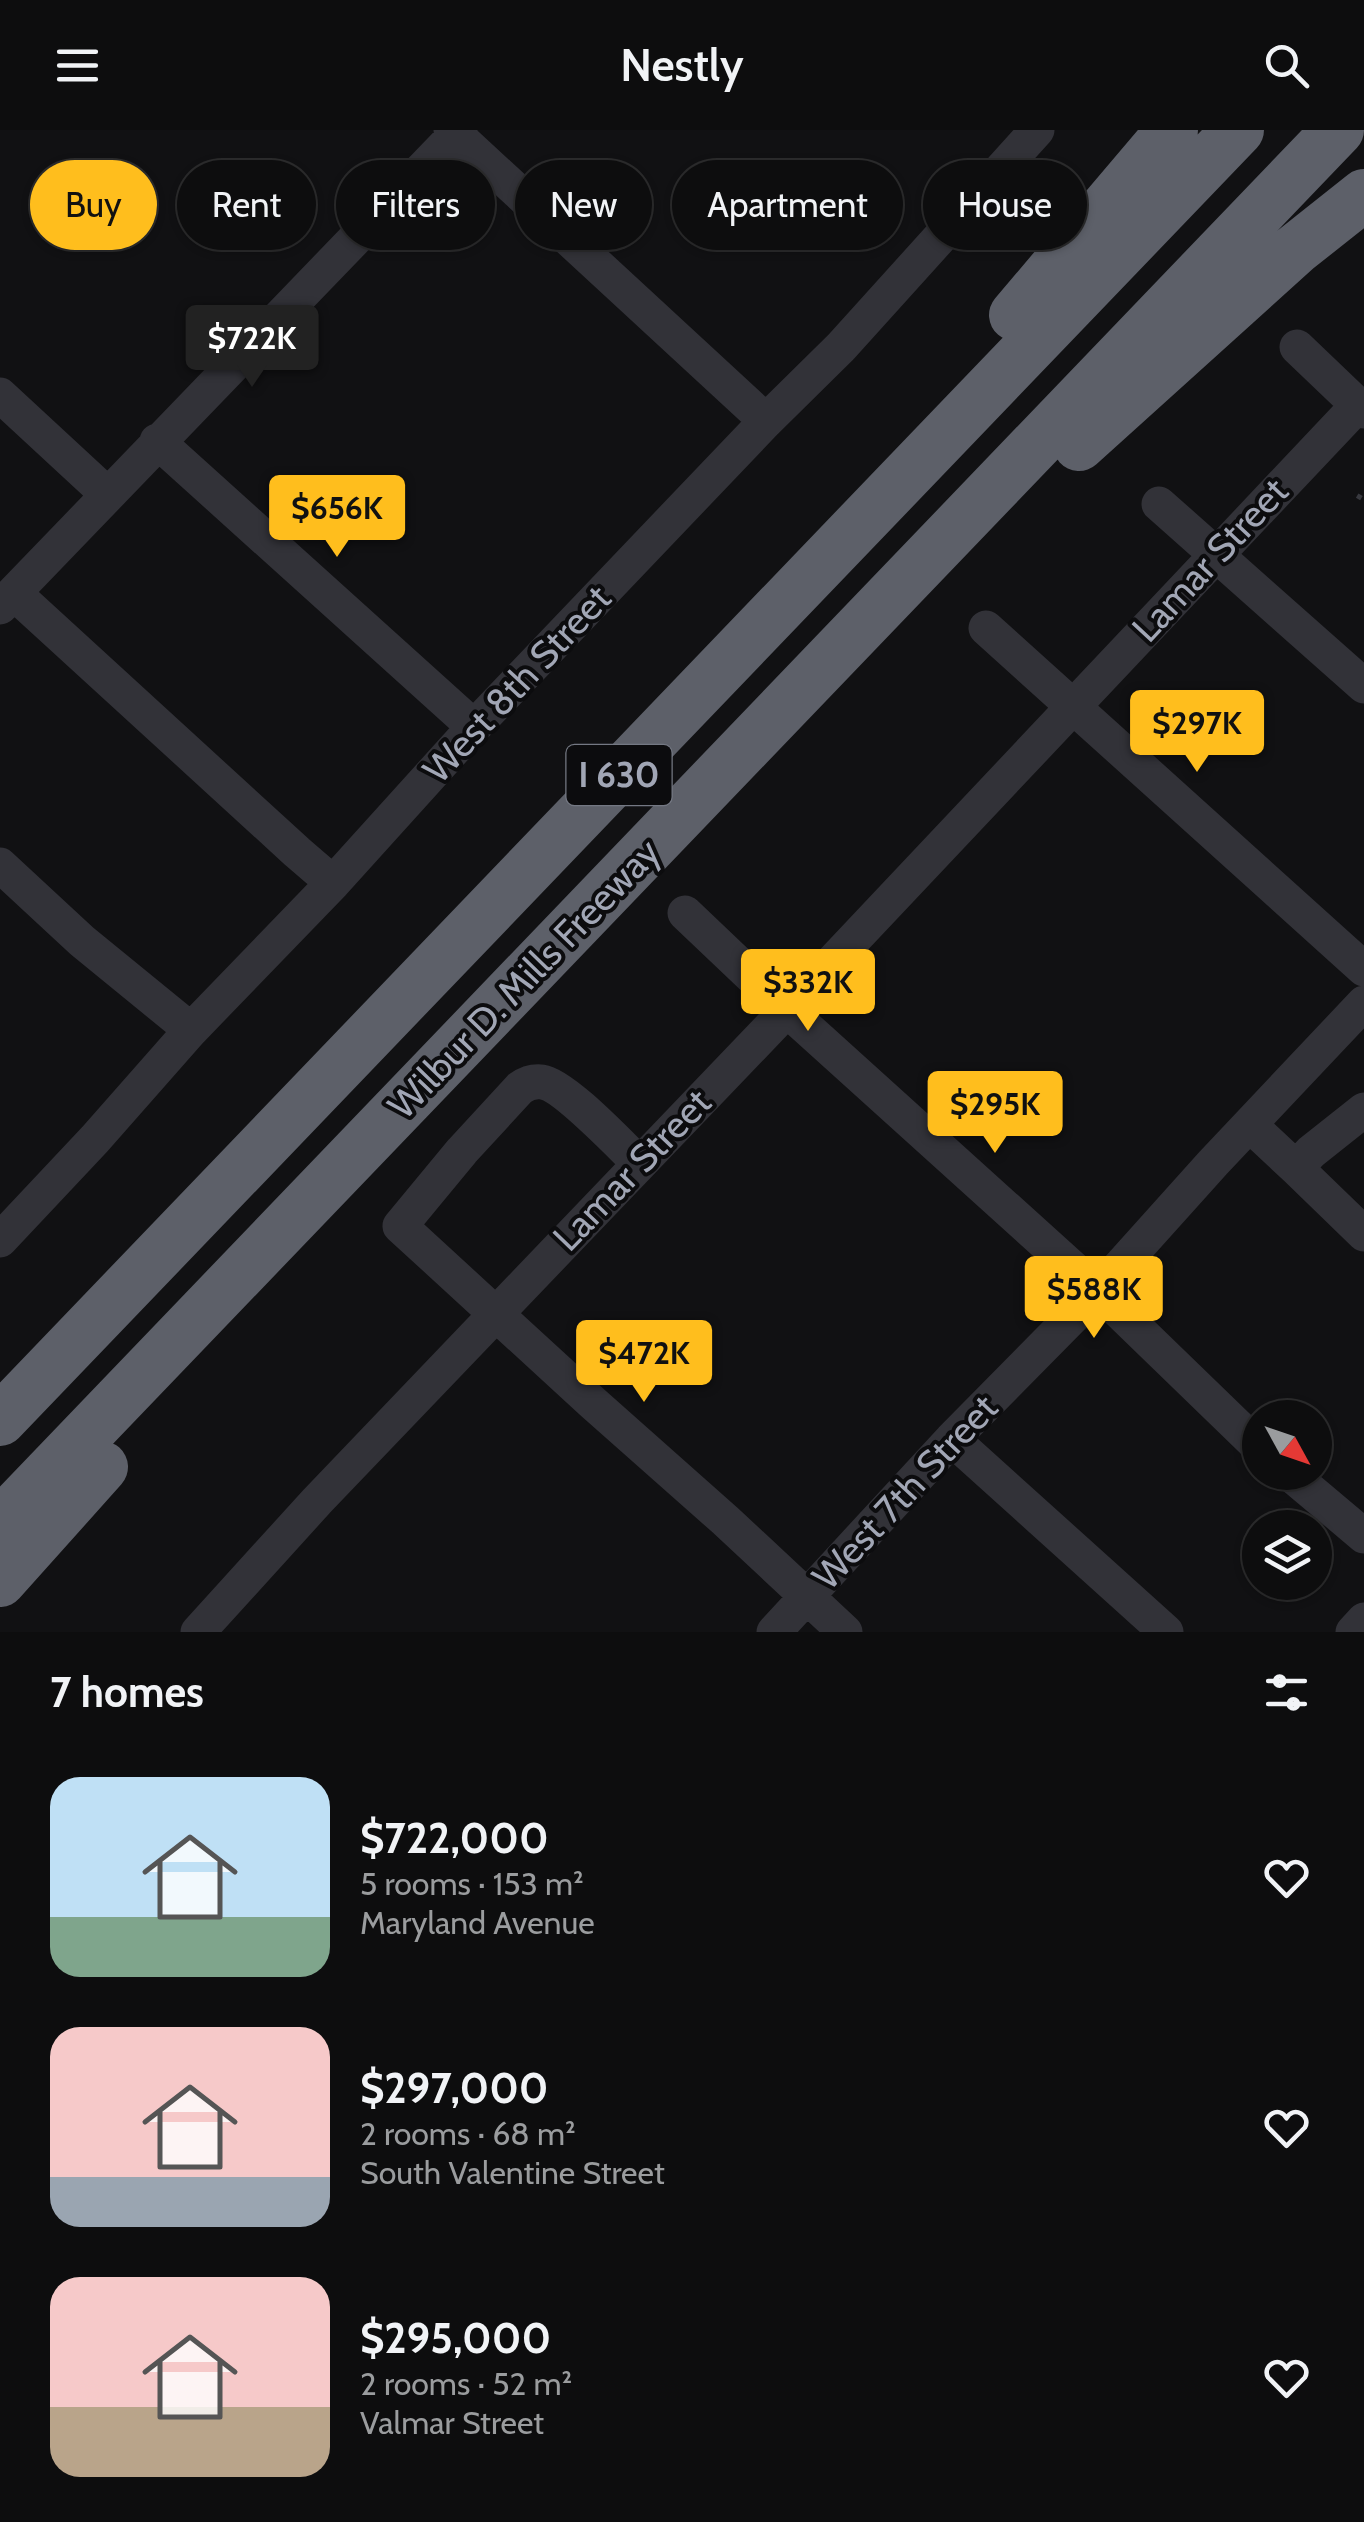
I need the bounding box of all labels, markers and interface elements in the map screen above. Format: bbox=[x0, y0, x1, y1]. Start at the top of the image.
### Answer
icon: menu bbox=[50, 38, 105, 93]
text: Nestly bbox=[620, 38, 744, 92]
icon: search bbox=[1259, 38, 1314, 93]
chip: Buy bbox=[30, 160, 157, 250]
chip: Rent bbox=[177, 160, 316, 250]
chip: Filters bbox=[336, 160, 495, 250]
chip: New bbox=[515, 160, 652, 250]
chip: Apartment bbox=[672, 160, 903, 250]
chip: House bbox=[923, 160, 1087, 250]
pin: $722K bbox=[182, 305, 322, 390]
text: $722K bbox=[208, 318, 296, 357]
street label: Lamar Street bbox=[1122, 468, 1298, 651]
pin: $656K bbox=[267, 475, 407, 560]
text: $656K bbox=[291, 488, 383, 527]
street label: West 8th Street bbox=[413, 575, 620, 792]
pin: $297K bbox=[1127, 690, 1267, 775]
text: $297K bbox=[1152, 703, 1242, 742]
road number: I 630 bbox=[566, 745, 672, 805]
street label: Wilbur D. Mills Freeway bbox=[378, 829, 670, 1129]
pin: $332K bbox=[738, 949, 878, 1034]
text: $332K bbox=[763, 962, 853, 1001]
pin: $295K bbox=[925, 1071, 1065, 1156]
street label: Lamar Street bbox=[543, 1079, 721, 1260]
text: $295K bbox=[950, 1084, 1040, 1123]
pin: $588K bbox=[1024, 1256, 1164, 1341]
text: $588K bbox=[1047, 1269, 1141, 1308]
pin: $472K bbox=[574, 1320, 714, 1405]
text: $472K bbox=[598, 1333, 690, 1372]
street label: West 7th Street bbox=[802, 1384, 1007, 1599]
north arrow bbox=[1242, 1400, 1332, 1490]
map controls bbox=[1242, 1400, 1332, 1600]
button: layers bbox=[1242, 1510, 1332, 1600]
icon: filters bbox=[1259, 1665, 1314, 1720]
text: 7 homes bbox=[50, 1666, 204, 1718]
text: $722,000 bbox=[360, 1812, 549, 1864]
icon: home bbox=[130, 1817, 250, 1937]
icon: heart bbox=[1259, 1850, 1314, 1905]
text: 5 rooms · 153 m² bbox=[360, 1864, 584, 1903]
text: Maryland Avenue bbox=[360, 1903, 595, 1942]
text: $297,000 bbox=[360, 2062, 548, 2114]
icon: home bbox=[130, 2067, 250, 2187]
icon: heart bbox=[1259, 2100, 1314, 2155]
text: 2 rooms · 68 m² bbox=[360, 2114, 576, 2153]
text: South Valentine Street bbox=[360, 2153, 665, 2192]
text: $295,000 bbox=[360, 2312, 551, 2364]
icon: home bbox=[130, 2317, 250, 2437]
icon: heart bbox=[1259, 2350, 1314, 2405]
text: 2 rooms · 52 m² bbox=[360, 2364, 572, 2403]
text: Valmar Street bbox=[360, 2403, 544, 2442]

